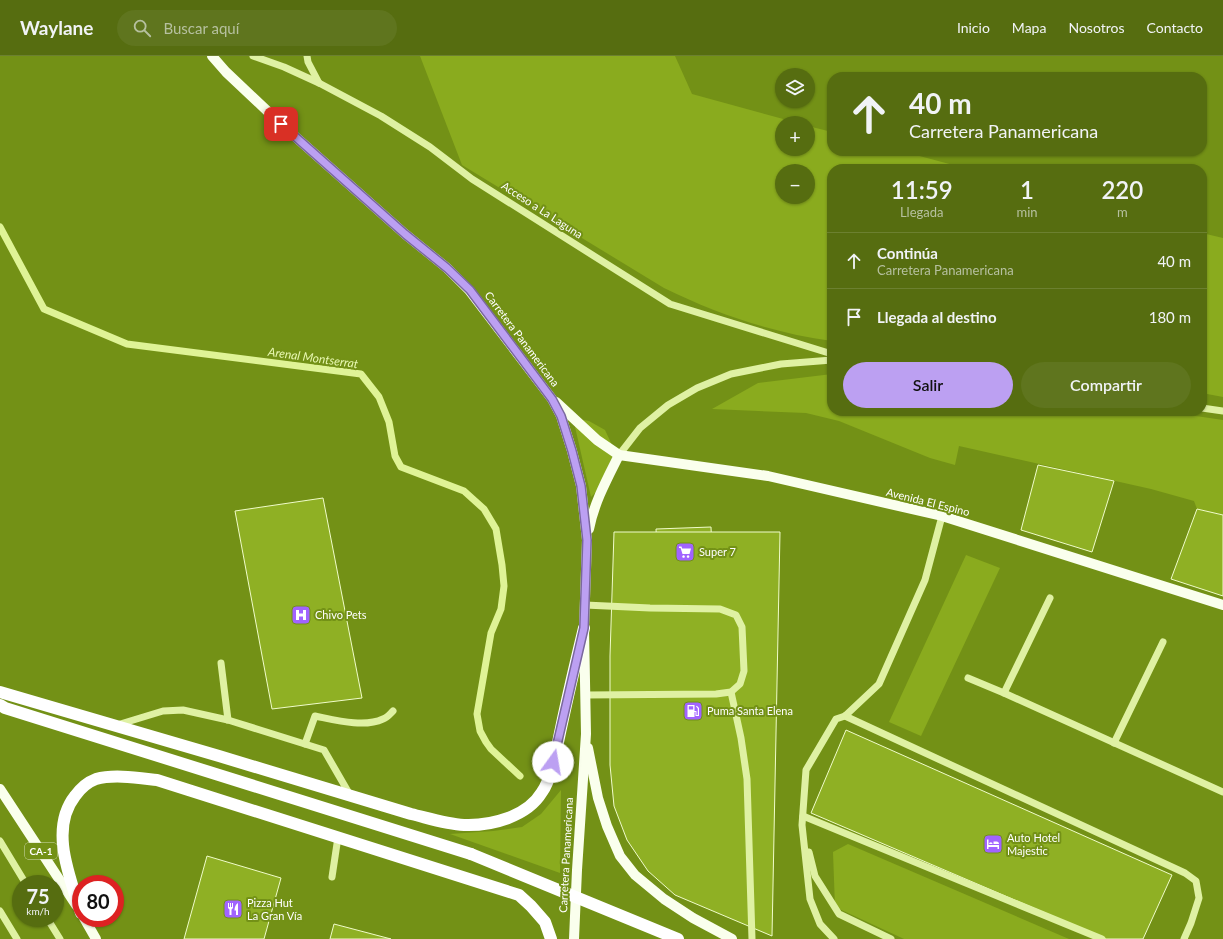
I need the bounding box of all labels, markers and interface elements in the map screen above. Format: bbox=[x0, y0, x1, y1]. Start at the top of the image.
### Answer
search box bbox=[117, 10, 397, 46]
text: Waylane bbox=[20, 16, 93, 39]
icon: search bbox=[131, 17, 153, 39]
text: Buscar aquí bbox=[163, 19, 239, 37]
text: Inicio bbox=[957, 19, 990, 36]
text: Mapa bbox=[1012, 19, 1046, 36]
text: Nosotros bbox=[1068, 19, 1125, 36]
text: Contacto bbox=[1147, 19, 1203, 36]
map controls bbox=[775, 68, 815, 204]
button: layers bbox=[775, 68, 815, 108]
text: 40 m bbox=[909, 86, 972, 120]
icon: ahead bbox=[843, 88, 895, 140]
pin bbox=[264, 107, 298, 141]
icon: arrive bbox=[270, 113, 292, 135]
button: + bbox=[775, 116, 815, 156]
text: Carretera Panamericana bbox=[909, 120, 1098, 142]
button: − bbox=[775, 164, 815, 204]
text: 11:59 bbox=[891, 175, 953, 204]
text: 1 bbox=[1020, 175, 1034, 204]
text: 220 bbox=[1101, 175, 1143, 204]
street label: Acceso a La Laguna bbox=[499, 179, 585, 241]
text: Llegada bbox=[900, 204, 944, 220]
text: min bbox=[1016, 204, 1038, 220]
text: m bbox=[1117, 204, 1128, 220]
text: Continúa bbox=[877, 244, 938, 262]
icon: ahead bbox=[843, 250, 865, 272]
text: 40 m bbox=[1157, 252, 1191, 270]
text: Carretera Panamericana bbox=[877, 262, 1014, 278]
street label: Carretera Panamericana bbox=[482, 289, 562, 389]
icon: arrive bbox=[843, 306, 865, 328]
text: Llegada al destino bbox=[877, 308, 997, 326]
text: 180 m bbox=[1149, 308, 1191, 326]
water label: Arenal Montserrat bbox=[266, 344, 360, 371]
button: Salir bbox=[843, 362, 1013, 408]
button: Compartir bbox=[1021, 362, 1191, 408]
street label: Avenida El Espino bbox=[885, 485, 971, 518]
supermarket icon: Super 7 bbox=[674, 541, 696, 563]
place label: Super 7 bbox=[699, 545, 736, 558]
hospital icon: Chivo Pets bbox=[290, 604, 312, 626]
place label: Chivo Pets bbox=[315, 608, 367, 621]
fuel station icon: Puma Santa Elena bbox=[682, 700, 704, 722]
place label: Puma Santa Elena bbox=[707, 704, 793, 717]
position arrow bbox=[532, 741, 574, 783]
street label: Carretera Panamericana bbox=[556, 797, 575, 913]
place label: Auto Hotel Majestic bbox=[1007, 831, 1060, 857]
hotel icon: Auto Hotel Majestic bbox=[982, 833, 1004, 855]
road number: CA-1 bbox=[25, 843, 57, 859]
speed limit sign: 80 bbox=[72, 875, 124, 927]
text: 75 bbox=[26, 884, 50, 908]
place label: Pizza Hut La Gran Vía bbox=[247, 896, 302, 922]
restaurant icon: Pizza Hut La Gran Vía bbox=[222, 898, 244, 920]
text: km/h bbox=[26, 905, 50, 917]

